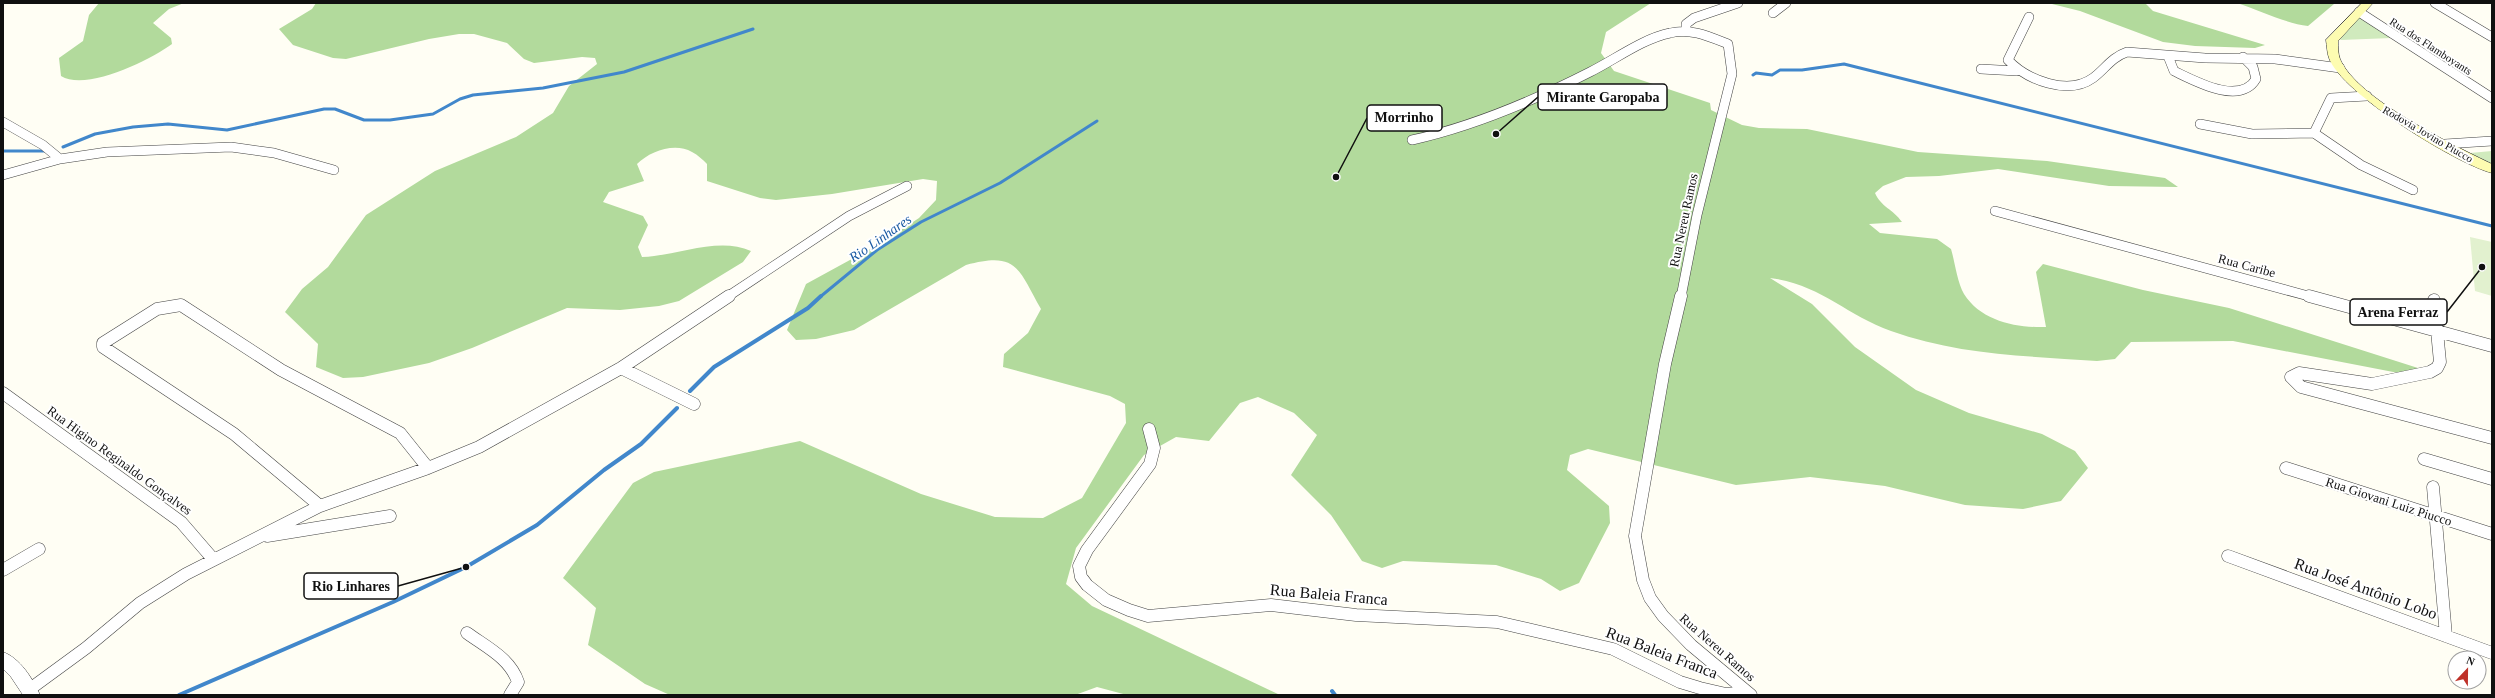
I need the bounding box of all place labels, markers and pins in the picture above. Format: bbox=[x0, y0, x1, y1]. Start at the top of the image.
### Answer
callout: Mirante Garopaba bbox=[1538, 84, 1667, 110]
callout: Morrinho bbox=[1367, 105, 1442, 131]
callout: Arena Ferraz bbox=[2350, 299, 2447, 325]
callout: Rio Linhares bbox=[304, 573, 398, 599]

